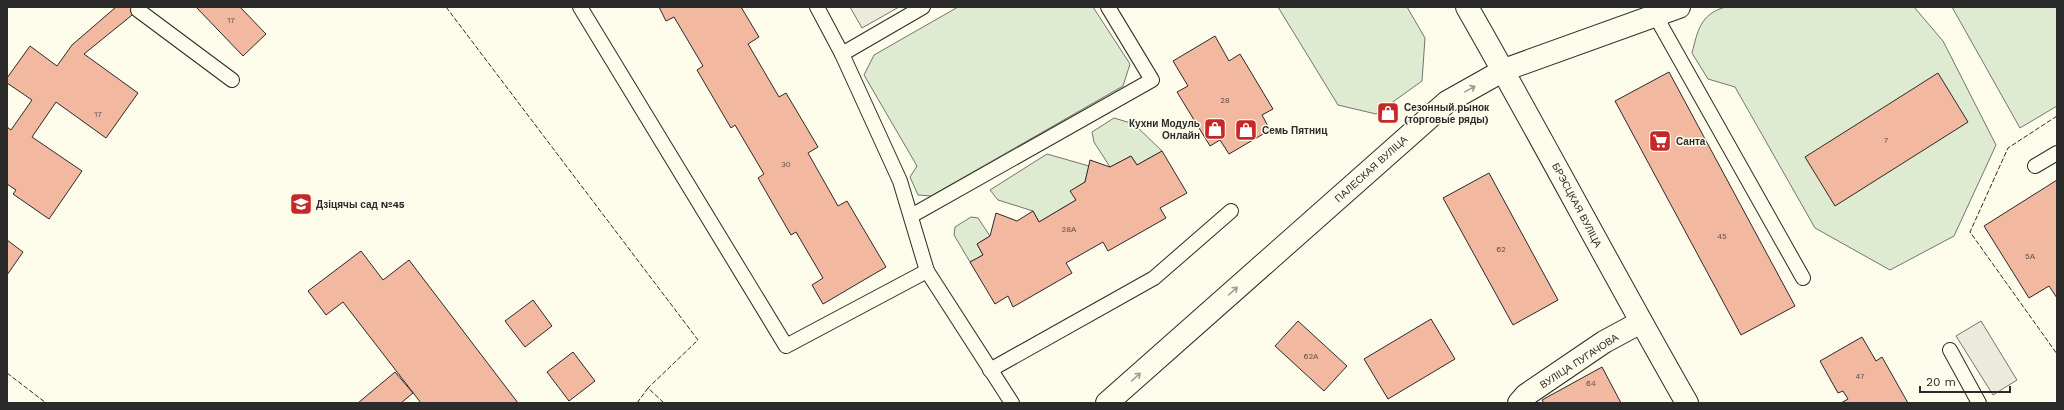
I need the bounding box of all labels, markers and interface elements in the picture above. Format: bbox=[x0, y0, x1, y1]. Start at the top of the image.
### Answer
house number: 17 bbox=[227, 16, 235, 25]
one-way arrow bbox=[1464, 84, 1476, 92]
house number: 28 bbox=[1220, 96, 1230, 105]
shop icon: Сезонный рынок (торговые ряды) bbox=[1375, 100, 1401, 126]
place label: Сезонный рынок (торговые ряды) bbox=[1404, 102, 1490, 125]
house number: 17 bbox=[94, 110, 102, 119]
shop icon: Кухни Модуль Онлайн bbox=[1202, 116, 1228, 142]
shop icon: Семь Пятниц bbox=[1233, 117, 1259, 143]
place label: Кухни Модуль Онлайн bbox=[1129, 118, 1200, 141]
place label: Семь Пятниц bbox=[1262, 125, 1328, 136]
supermarket icon: Санта bbox=[1647, 128, 1673, 154]
street label: ПАЛЕСКАЯ ВУЛІЦА bbox=[1333, 133, 1410, 204]
place label: Санта bbox=[1676, 136, 1706, 147]
house number: 7 bbox=[1884, 136, 1889, 145]
house number: 30 bbox=[781, 160, 791, 169]
street label: БРЭСЦКАЯ ВУЛІЦА bbox=[1550, 161, 1604, 249]
school or university icon: Дзіцячы сад №45 bbox=[288, 191, 314, 217]
place label: Дзіцячы сад №45 bbox=[316, 199, 405, 210]
house number: 28А bbox=[1062, 225, 1077, 234]
house number: 45 bbox=[1717, 232, 1727, 241]
house number: 62 bbox=[1496, 245, 1506, 254]
house number: 5А bbox=[2025, 252, 2036, 261]
one-way arrow bbox=[1228, 287, 1238, 296]
street label: ВУЛІЦА ПУГАЧОВА bbox=[1538, 331, 1620, 390]
house number: 62А bbox=[1304, 352, 1319, 361]
scale bar bbox=[1920, 368, 2010, 394]
one-way arrow bbox=[1131, 372, 1141, 382]
house number: 47 bbox=[1856, 372, 1865, 381]
text: 20 m bbox=[1926, 375, 1956, 389]
house number: 64 bbox=[1586, 379, 1596, 388]

